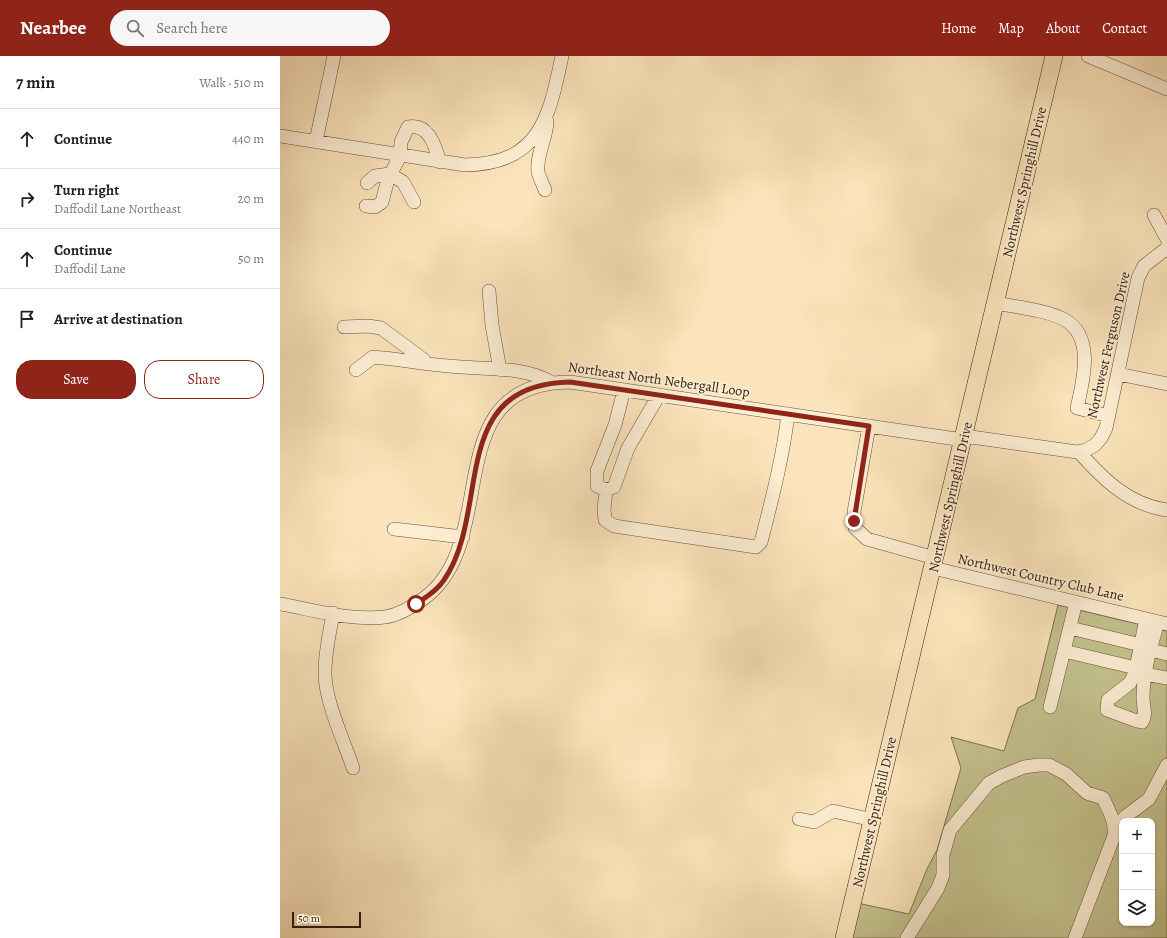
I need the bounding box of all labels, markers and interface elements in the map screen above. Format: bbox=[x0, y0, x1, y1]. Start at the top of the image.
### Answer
search box bbox=[110, 10, 390, 46]
text: Nearbee bbox=[20, 15, 86, 41]
icon: search bbox=[124, 17, 146, 39]
text: Search here bbox=[156, 18, 228, 38]
text: Home bbox=[941, 19, 976, 38]
text: Map bbox=[998, 19, 1024, 38]
text: About bbox=[1046, 19, 1080, 38]
text: Contact bbox=[1102, 19, 1147, 38]
text: 7 min bbox=[16, 71, 55, 94]
text: Walk · 510 m bbox=[199, 74, 264, 91]
street label: Northwest Springhill Drive bbox=[998, 105, 1051, 259]
icon: ahead bbox=[16, 128, 38, 150]
text: Continue bbox=[54, 129, 112, 149]
text: 440 m bbox=[232, 130, 264, 147]
text: Turn right bbox=[54, 180, 119, 200]
icon: right bbox=[16, 188, 38, 210]
text: 20 m bbox=[238, 190, 264, 207]
text: Daffodil Lane Northeast bbox=[54, 200, 181, 217]
text: Continue bbox=[54, 240, 112, 260]
icon: ahead bbox=[16, 248, 38, 270]
text: 50 m bbox=[238, 250, 264, 267]
text: Daffodil Lane bbox=[54, 260, 126, 277]
street label: Northwest Ferguson Drive bbox=[1082, 270, 1135, 420]
icon: arrive bbox=[16, 308, 38, 330]
text: Arrive at destination bbox=[54, 309, 183, 329]
street label: Northeast North Nebergall Loop bbox=[567, 357, 751, 402]
button: Save bbox=[16, 360, 136, 399]
button: Share bbox=[144, 360, 264, 399]
street label: Northwest Springhill Drive bbox=[924, 420, 977, 574]
route end bbox=[845, 512, 863, 530]
street label: Northwest Country Club Lane bbox=[956, 549, 1126, 606]
route start bbox=[407, 595, 425, 613]
street label: Northwest Springhill Drive bbox=[848, 735, 901, 889]
map controls bbox=[1119, 818, 1155, 926]
button: + bbox=[1119, 818, 1155, 854]
button: − bbox=[1119, 854, 1155, 890]
button: layers bbox=[1119, 890, 1155, 926]
scale bar bbox=[292, 910, 361, 929]
text: 50 m bbox=[298, 911, 320, 926]

